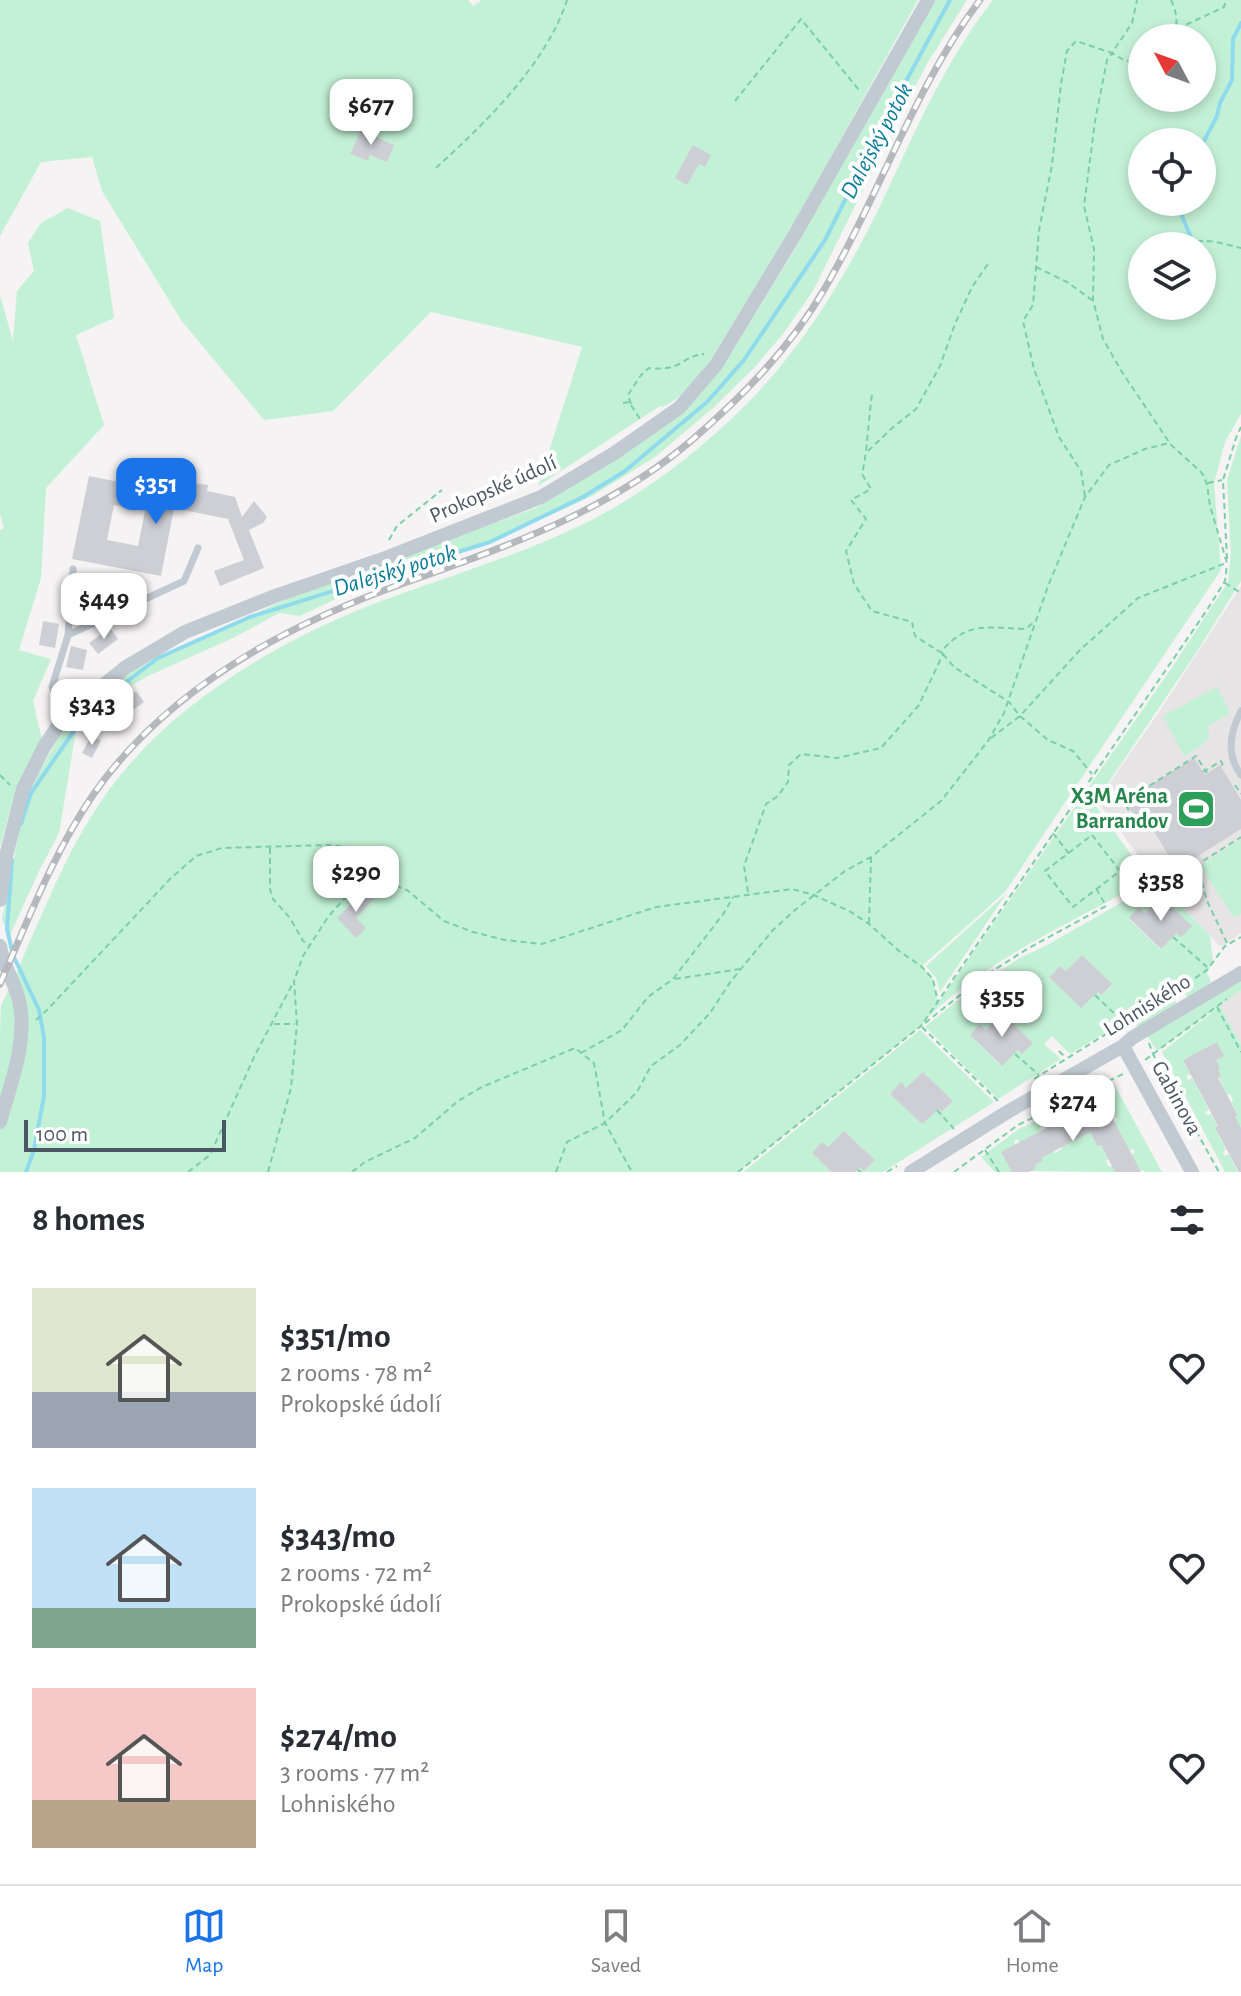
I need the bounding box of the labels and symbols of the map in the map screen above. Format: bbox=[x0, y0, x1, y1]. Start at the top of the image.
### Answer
north arrow bbox=[1128, 24, 1216, 112]
pin: $677 bbox=[324, 79, 418, 147]
water label: Dalejský potok bbox=[837, 79, 917, 203]
street label: Prokopské údolí bbox=[426, 451, 560, 527]
pin: $351 bbox=[109, 458, 203, 526]
water label: Dalejský potok bbox=[331, 541, 459, 601]
pin: $449 bbox=[57, 573, 151, 641]
pin: $343 bbox=[45, 679, 139, 747]
place label: X3M Aréna Barrandov bbox=[1071, 785, 1168, 832]
sports icon: X3M Aréna Barrandov bbox=[1175, 788, 1217, 830]
pin: $290 bbox=[309, 846, 403, 914]
pin: $358 bbox=[1114, 855, 1208, 923]
street label: Lohniského bbox=[1100, 970, 1194, 1040]
pin: $355 bbox=[955, 971, 1049, 1039]
street label: Gabinova bbox=[1148, 1057, 1206, 1139]
pin: $274 bbox=[1026, 1075, 1120, 1143]
scale bar bbox=[24, 1116, 226, 1152]

